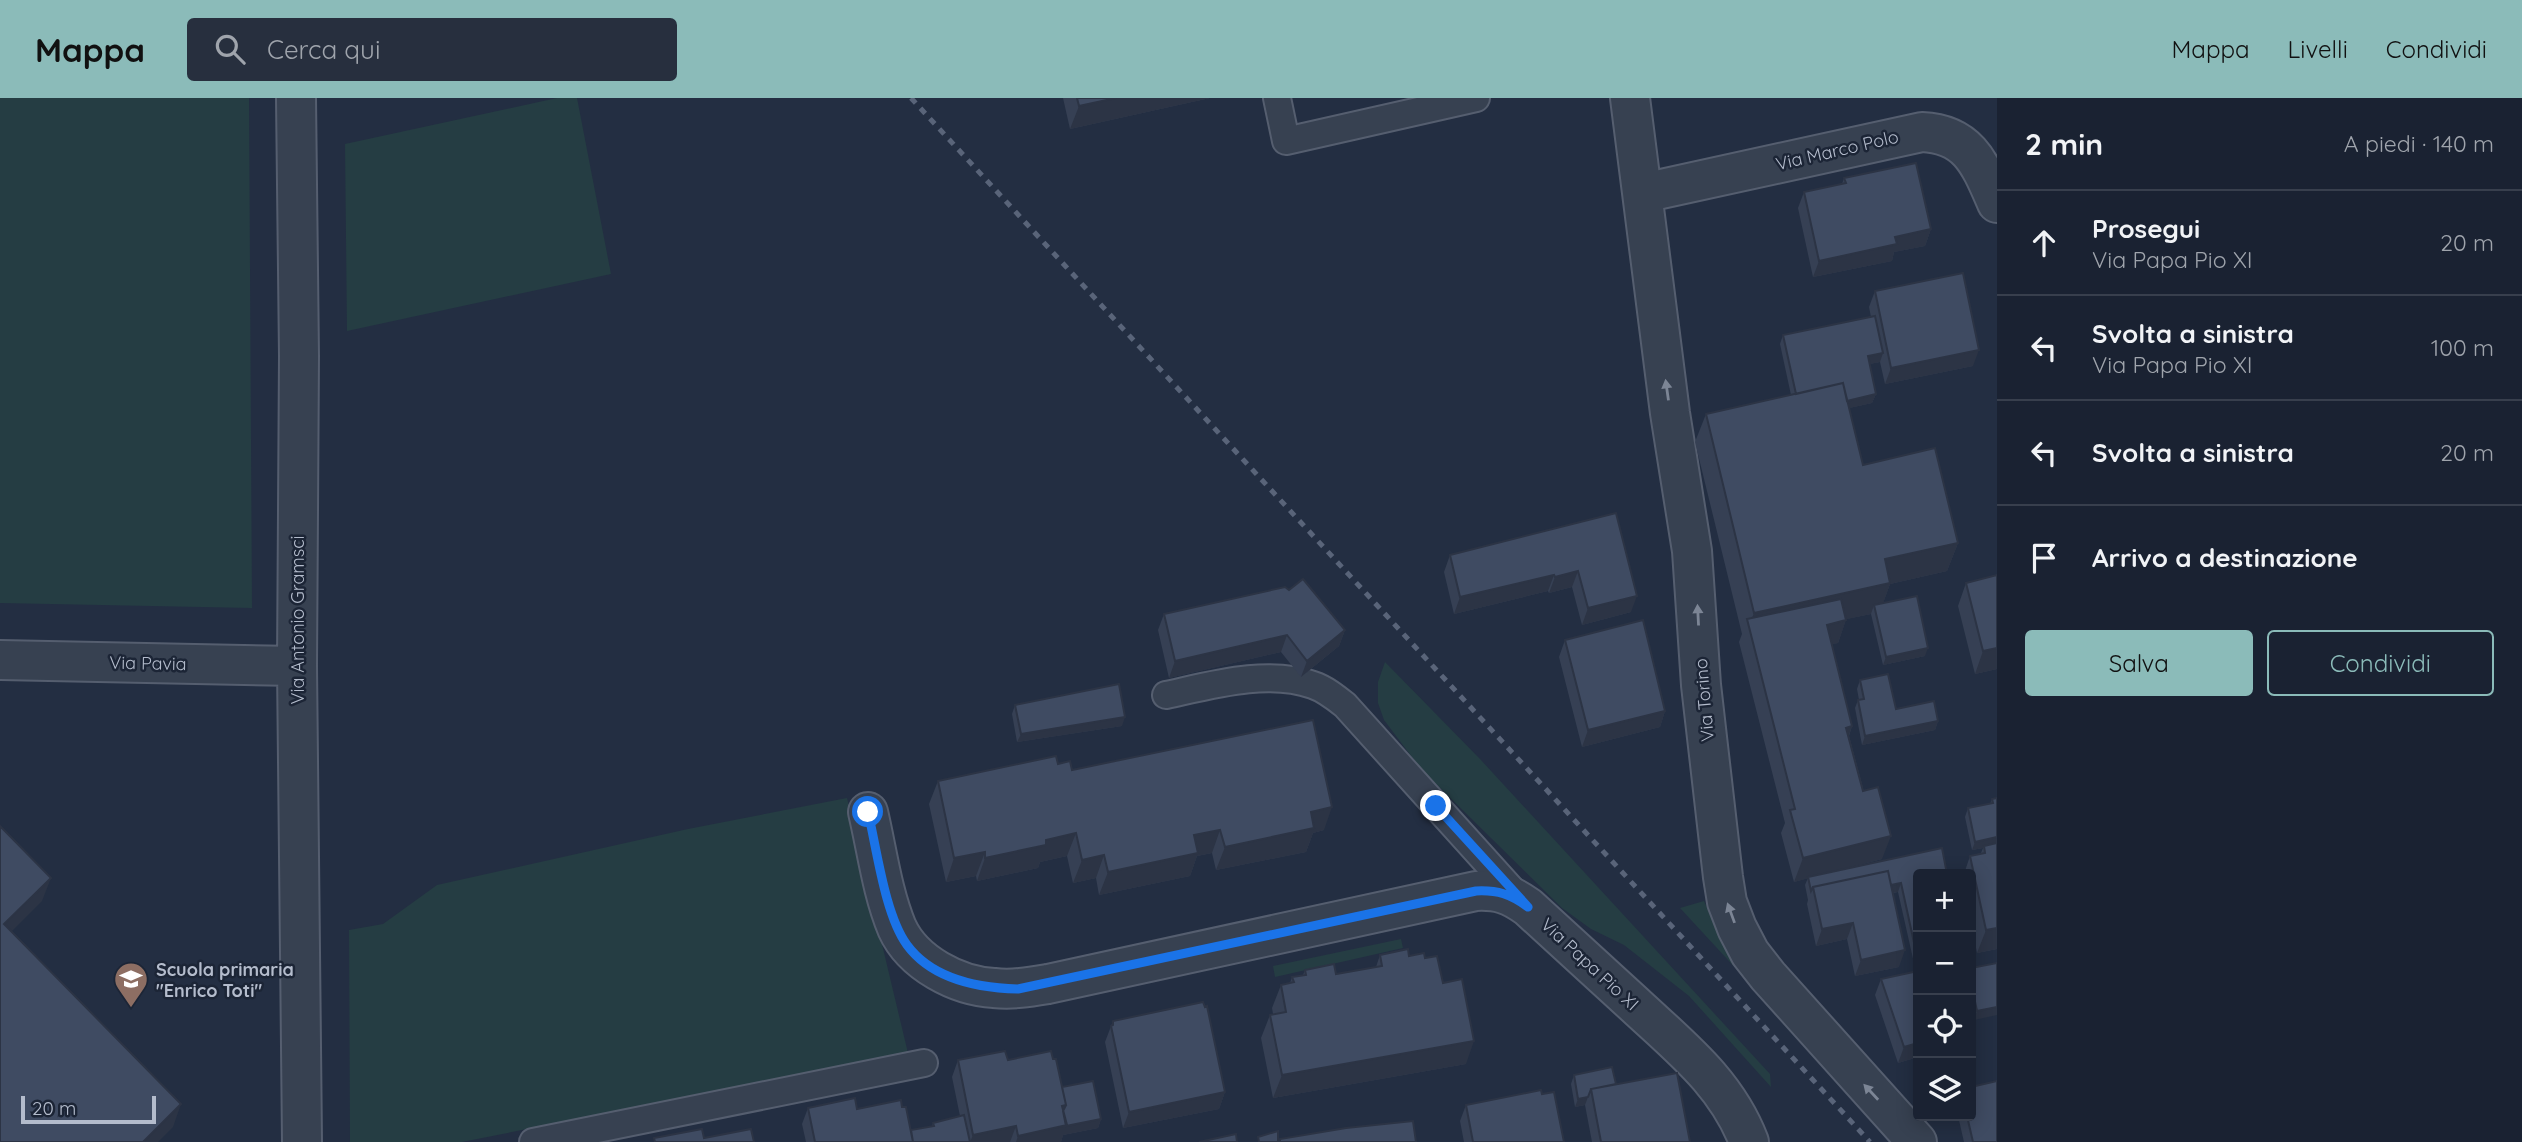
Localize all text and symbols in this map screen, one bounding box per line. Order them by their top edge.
search box [187,18,677,81]
text: Mappa [35,29,145,70]
icon: search [211,30,249,68]
text: Cerca qui [267,33,380,66]
text: Mappa [2172,34,2250,64]
text: Livelli [2288,34,2348,64]
text: Condividi [2386,34,2487,64]
street label: Via Marco Polo [1773,125,1901,175]
text: 2 min [2025,125,2103,163]
text: A piedi · 140 m [2344,129,2494,158]
text: Prosegui [2092,212,2200,245]
icon: ahead [2025,224,2063,262]
text: 20 m [2440,228,2494,257]
text: Via Papa Pio XI [2092,245,2253,274]
text: Svolta a sinistra [2092,317,2294,350]
icon: left [2025,329,2063,367]
text: 100 m [2431,333,2494,362]
text: Via Papa Pio XI [2092,350,2253,379]
one-way arrow [1661,379,1672,401]
icon: left [2025,434,2063,472]
text: Svolta a sinistra [2092,436,2294,469]
text: 20 m [2440,438,2494,467]
street label: Via Antonio Gramsci [286,536,309,704]
icon: arrive [2025,539,2063,577]
text: Arrivo a destinazione [2092,541,2358,574]
one-way arrow [1692,604,1703,626]
button: Salva [2025,630,2253,696]
button: Condividi [2267,630,2494,696]
street label: Via Pavia [109,651,187,675]
street label: Via Torino [1689,658,1719,742]
route end [1420,790,1451,821]
route start [852,796,883,827]
map controls [1913,869,1976,1121]
button: + [1913,869,1976,932]
one-way arrow [1726,903,1737,924]
street label: Via Papa Pio XI [1536,913,1644,1015]
button: − [1913,932,1976,995]
place label: Scuola primaria "Enrico Toti" [156,958,294,1002]
school or university icon: Scuola primaria "Enrico Toti" [112,960,150,1009]
button: locate [1913,995,1976,1058]
button: layers [1913,1058,1976,1121]
one-way arrow [1863,1084,1879,1101]
scale bar [21,1093,156,1125]
text: 20 m [32,1096,76,1120]

